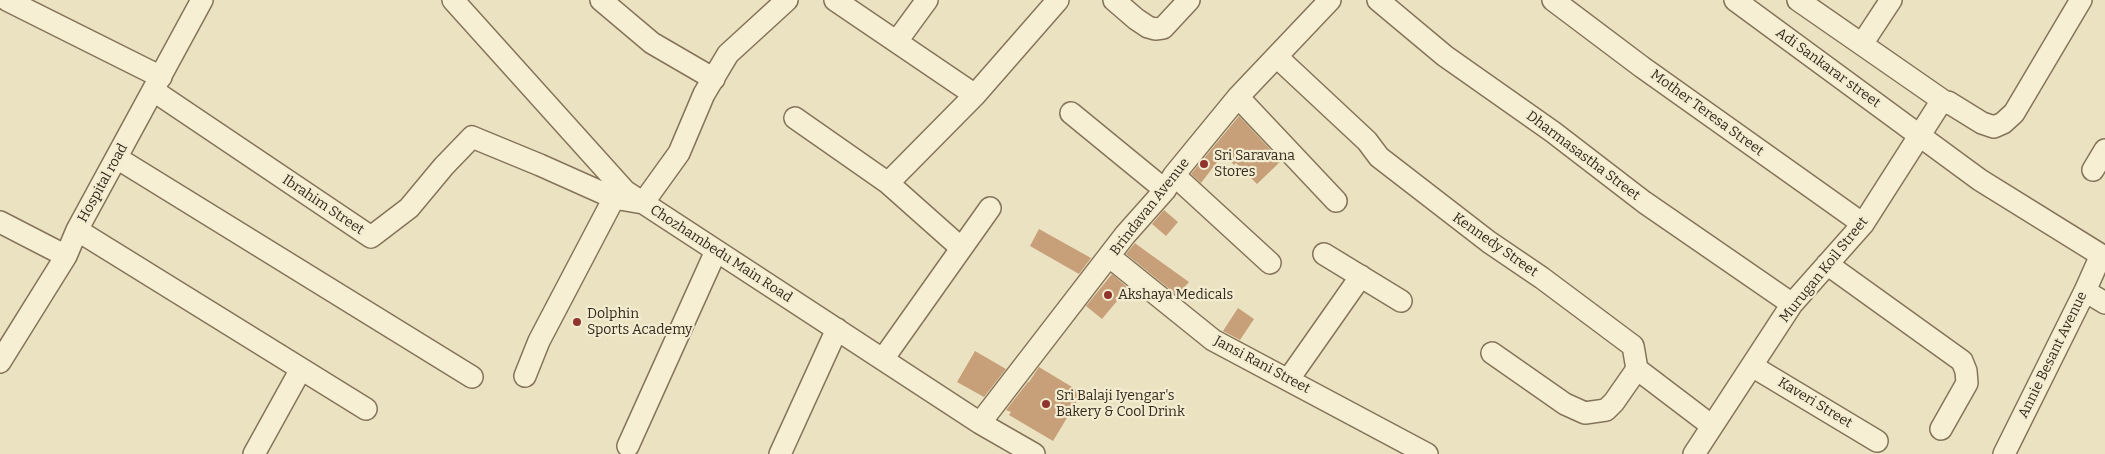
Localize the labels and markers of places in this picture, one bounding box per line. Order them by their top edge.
place label: Sri Saravana Stores [1214,148,1295,180]
marker: Sri Saravana Stores [1198,158,1210,170]
place label: Akshaya Medicals [1118,287,1233,303]
marker: Akshaya Medicals [1102,289,1114,301]
place label: Dolphin Sports Academy [587,306,692,338]
marker: Dolphin Sports Academy [571,316,583,328]
place label: Sri Balaji Iyengar's Bakery & Cool Drink [1056,388,1185,421]
marker: Sri Balaji Iyengar's Bakery & Cool Drink [1040,398,1052,410]

